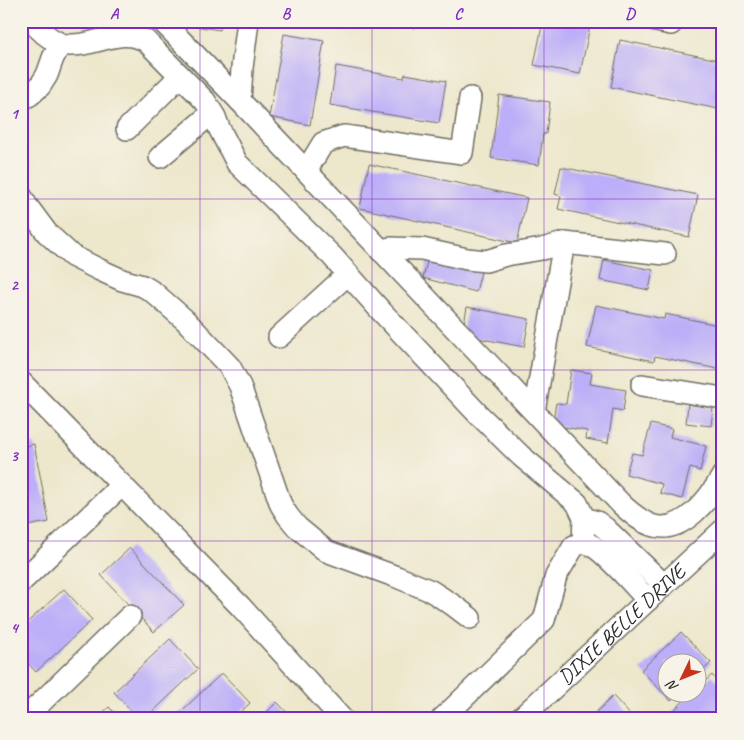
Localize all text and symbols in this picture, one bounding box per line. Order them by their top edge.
text: A [110,4,120,24]
text: B [282,4,292,24]
text: C [454,4,464,24]
text: D [625,4,636,24]
text: 1 [10,104,19,124]
text: 2 [10,275,19,295]
text: 3 [10,446,19,466]
street label: DIXIE BELLE DRIVE [553,557,693,690]
text: 4 [10,618,19,638]
north arrow [656,652,706,702]
text: N [662,676,682,695]

